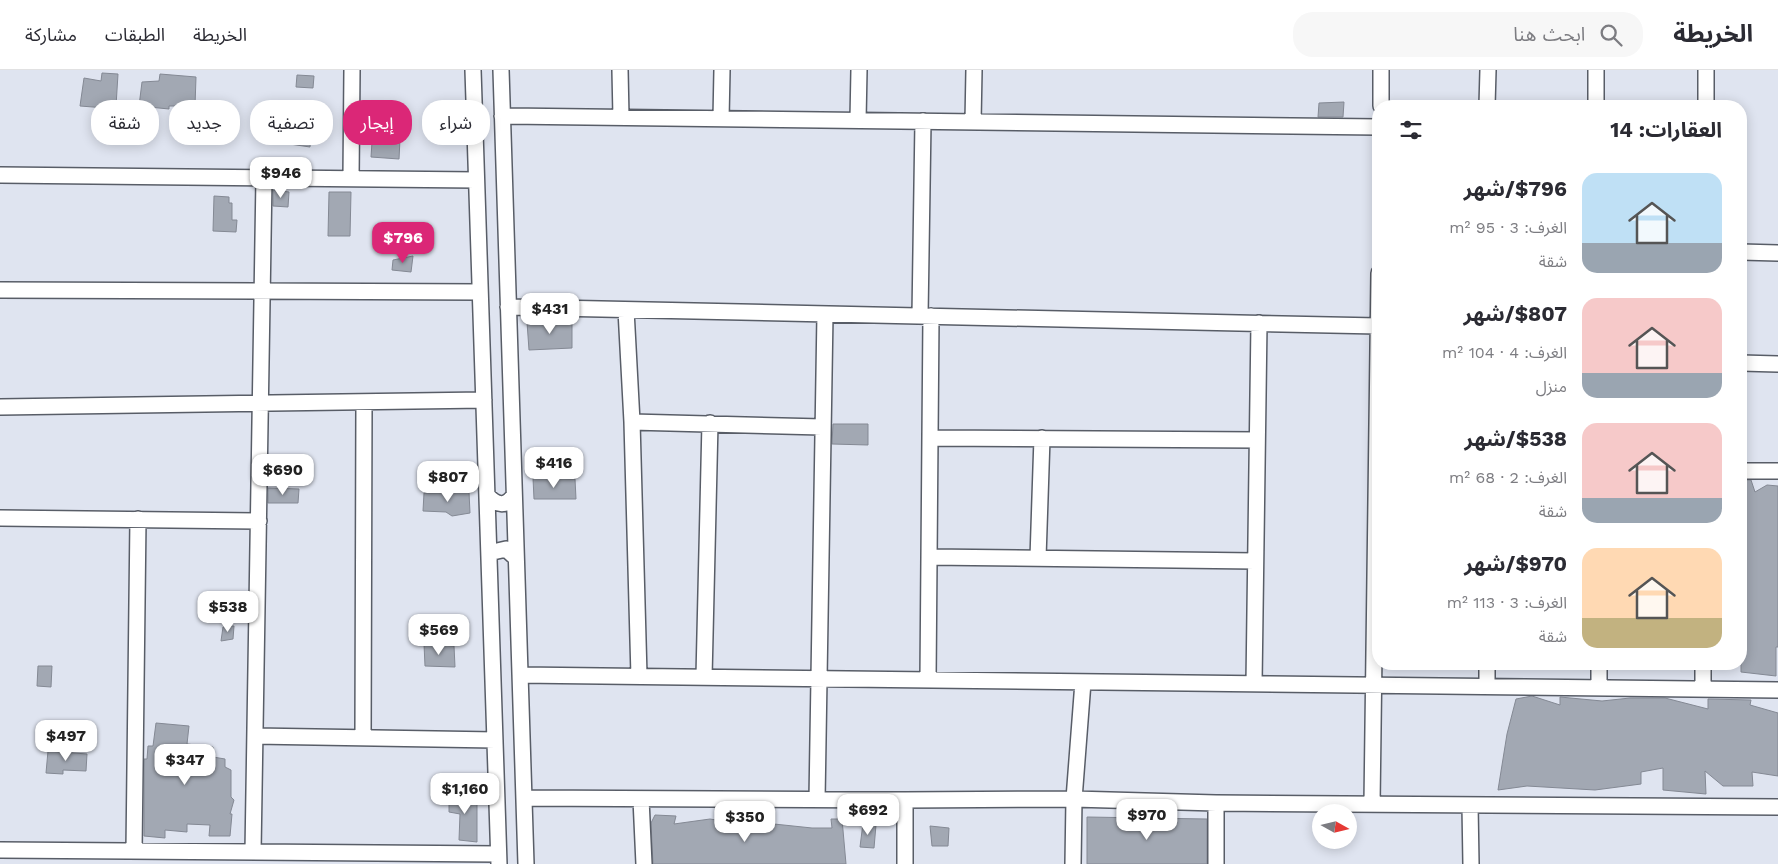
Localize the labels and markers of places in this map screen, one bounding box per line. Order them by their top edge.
pin: $946 [251,156,311,199]
pin: $796 [373,222,433,264]
pin: $431 [520,292,580,335]
pin: $416 [524,446,584,489]
pin: $690 [253,454,313,496]
pin: $807 [418,460,478,503]
pin: $538 [198,590,258,633]
pin: $569 [409,614,469,656]
pin: $497 [36,720,96,762]
pin: $347 [155,744,215,786]
pin: $1,160 [424,772,506,815]
pin: $692 [838,794,898,836]
pin: $970 [1117,798,1177,841]
pin: $350 [715,800,775,843]

